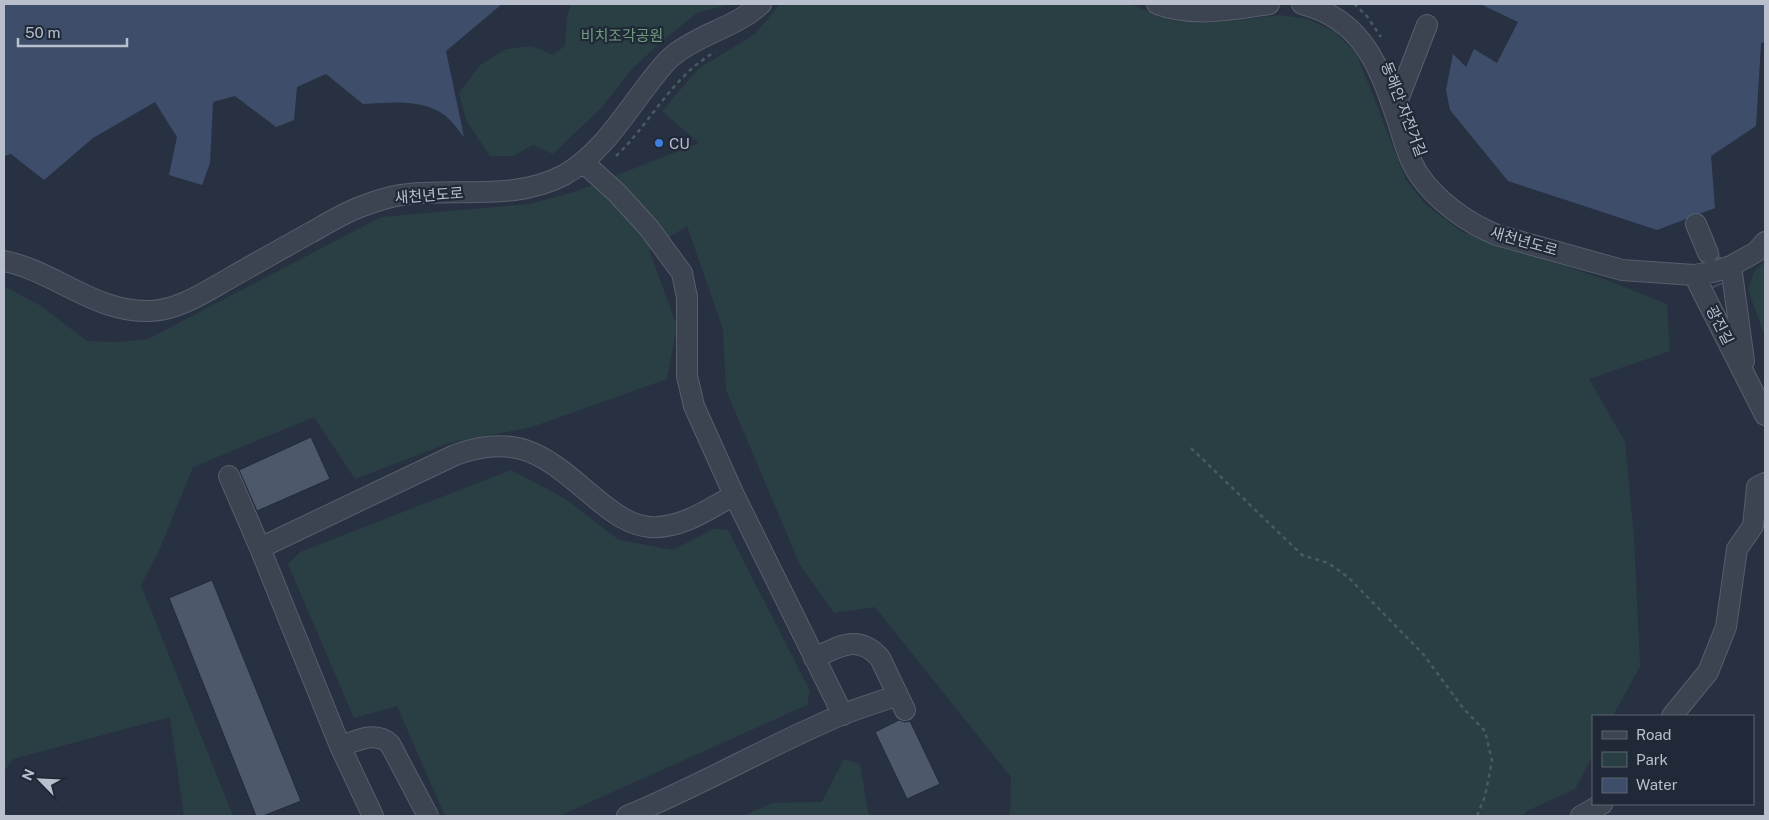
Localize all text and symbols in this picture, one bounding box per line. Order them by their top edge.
scale bar [18,15,126,47]
text: 50 m [25,24,60,41]
park label: 비치조각공원 [581,27,663,44]
street label: 동해안 자전거길 [1378,59,1430,159]
place label: CU [669,135,690,152]
marker: CU [653,137,665,149]
street label: 새천년도로 [394,184,464,206]
street label: 새천년도로 [1488,223,1560,259]
street label: 광진길 [1703,303,1737,347]
legend [1592,715,1754,805]
text: Road [1636,726,1672,743]
text: Park [1636,751,1668,768]
north arrow [15,755,65,805]
text: N [19,766,38,783]
text: Water [1636,776,1678,793]

